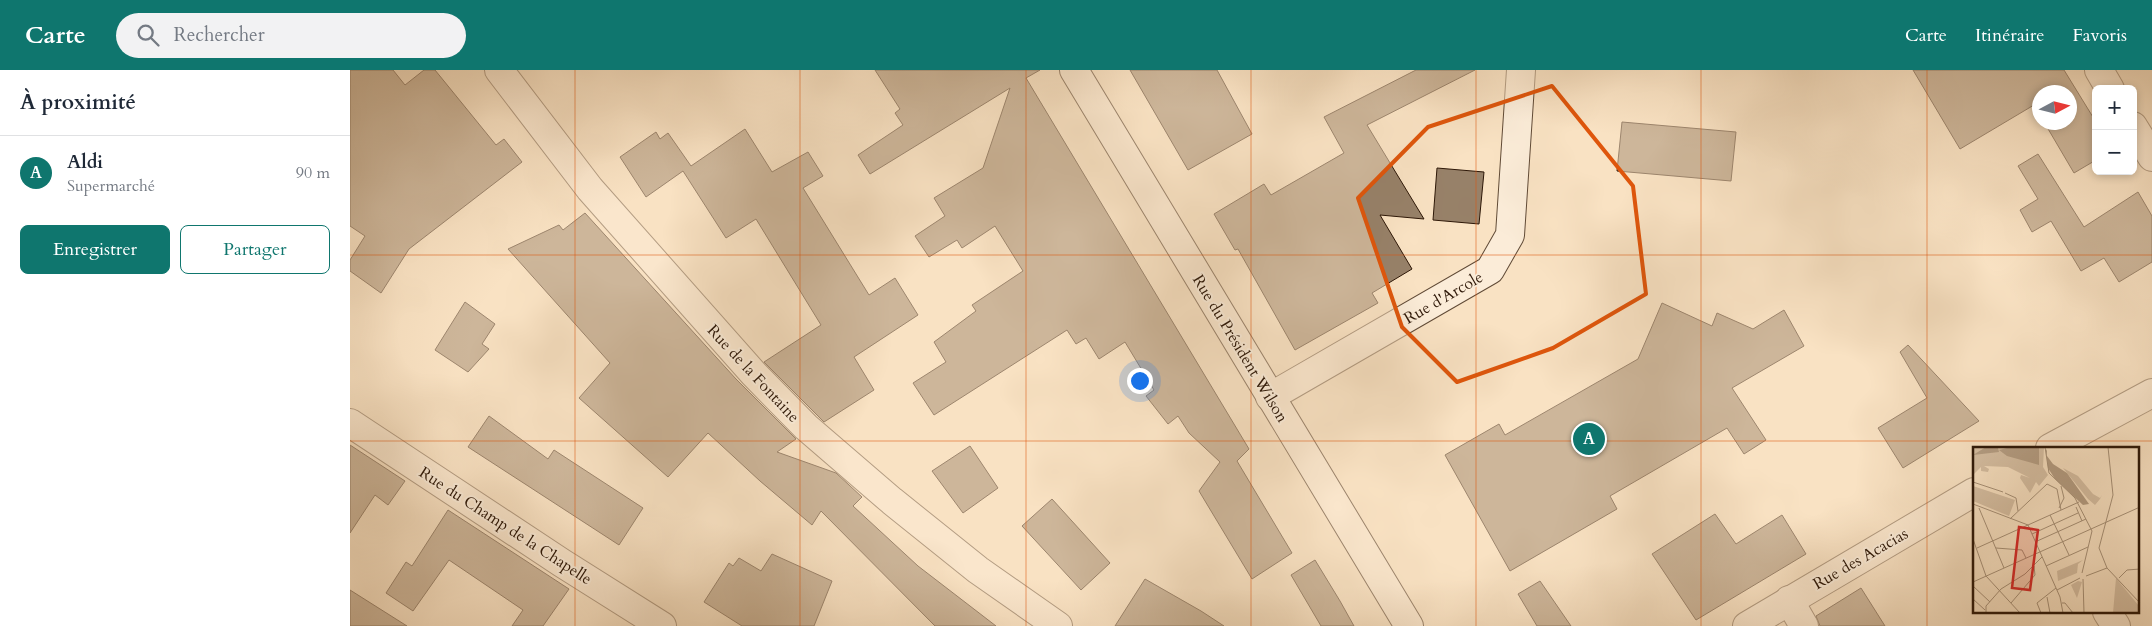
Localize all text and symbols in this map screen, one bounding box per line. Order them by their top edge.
search box [116,13,466,58]
text: Carte [25,19,86,52]
icon: search [134,21,162,49]
text: Rechercher [174,22,265,48]
text: Carte [1905,23,1947,48]
text: Itinéraire [1975,23,2044,48]
text: Favoris [2072,23,2127,48]
north arrow [2032,85,2077,130]
map controls [2092,85,2137,175]
button: + [2092,85,2137,130]
text: À proximité [20,88,136,117]
button: − [2092,130,2137,175]
text: Aldi [67,149,103,175]
text: A [30,162,42,184]
text: 90 m [296,162,330,184]
text: Supermarché [67,175,155,197]
button: Enregistrer [20,225,170,274]
button: Partager [180,225,330,274]
street label: Rue d'Arcole [1400,266,1487,329]
street label: Rue du Président Wilson [1187,270,1293,427]
street label: Rue de la Fontaine [702,320,804,427]
your location [1127,368,1153,394]
pin: A [1573,420,1605,458]
inset map [1973,447,2140,614]
street label: Rue du Champ de la Chapelle [415,462,596,590]
street label: Rue des Acacias [1809,523,1912,595]

